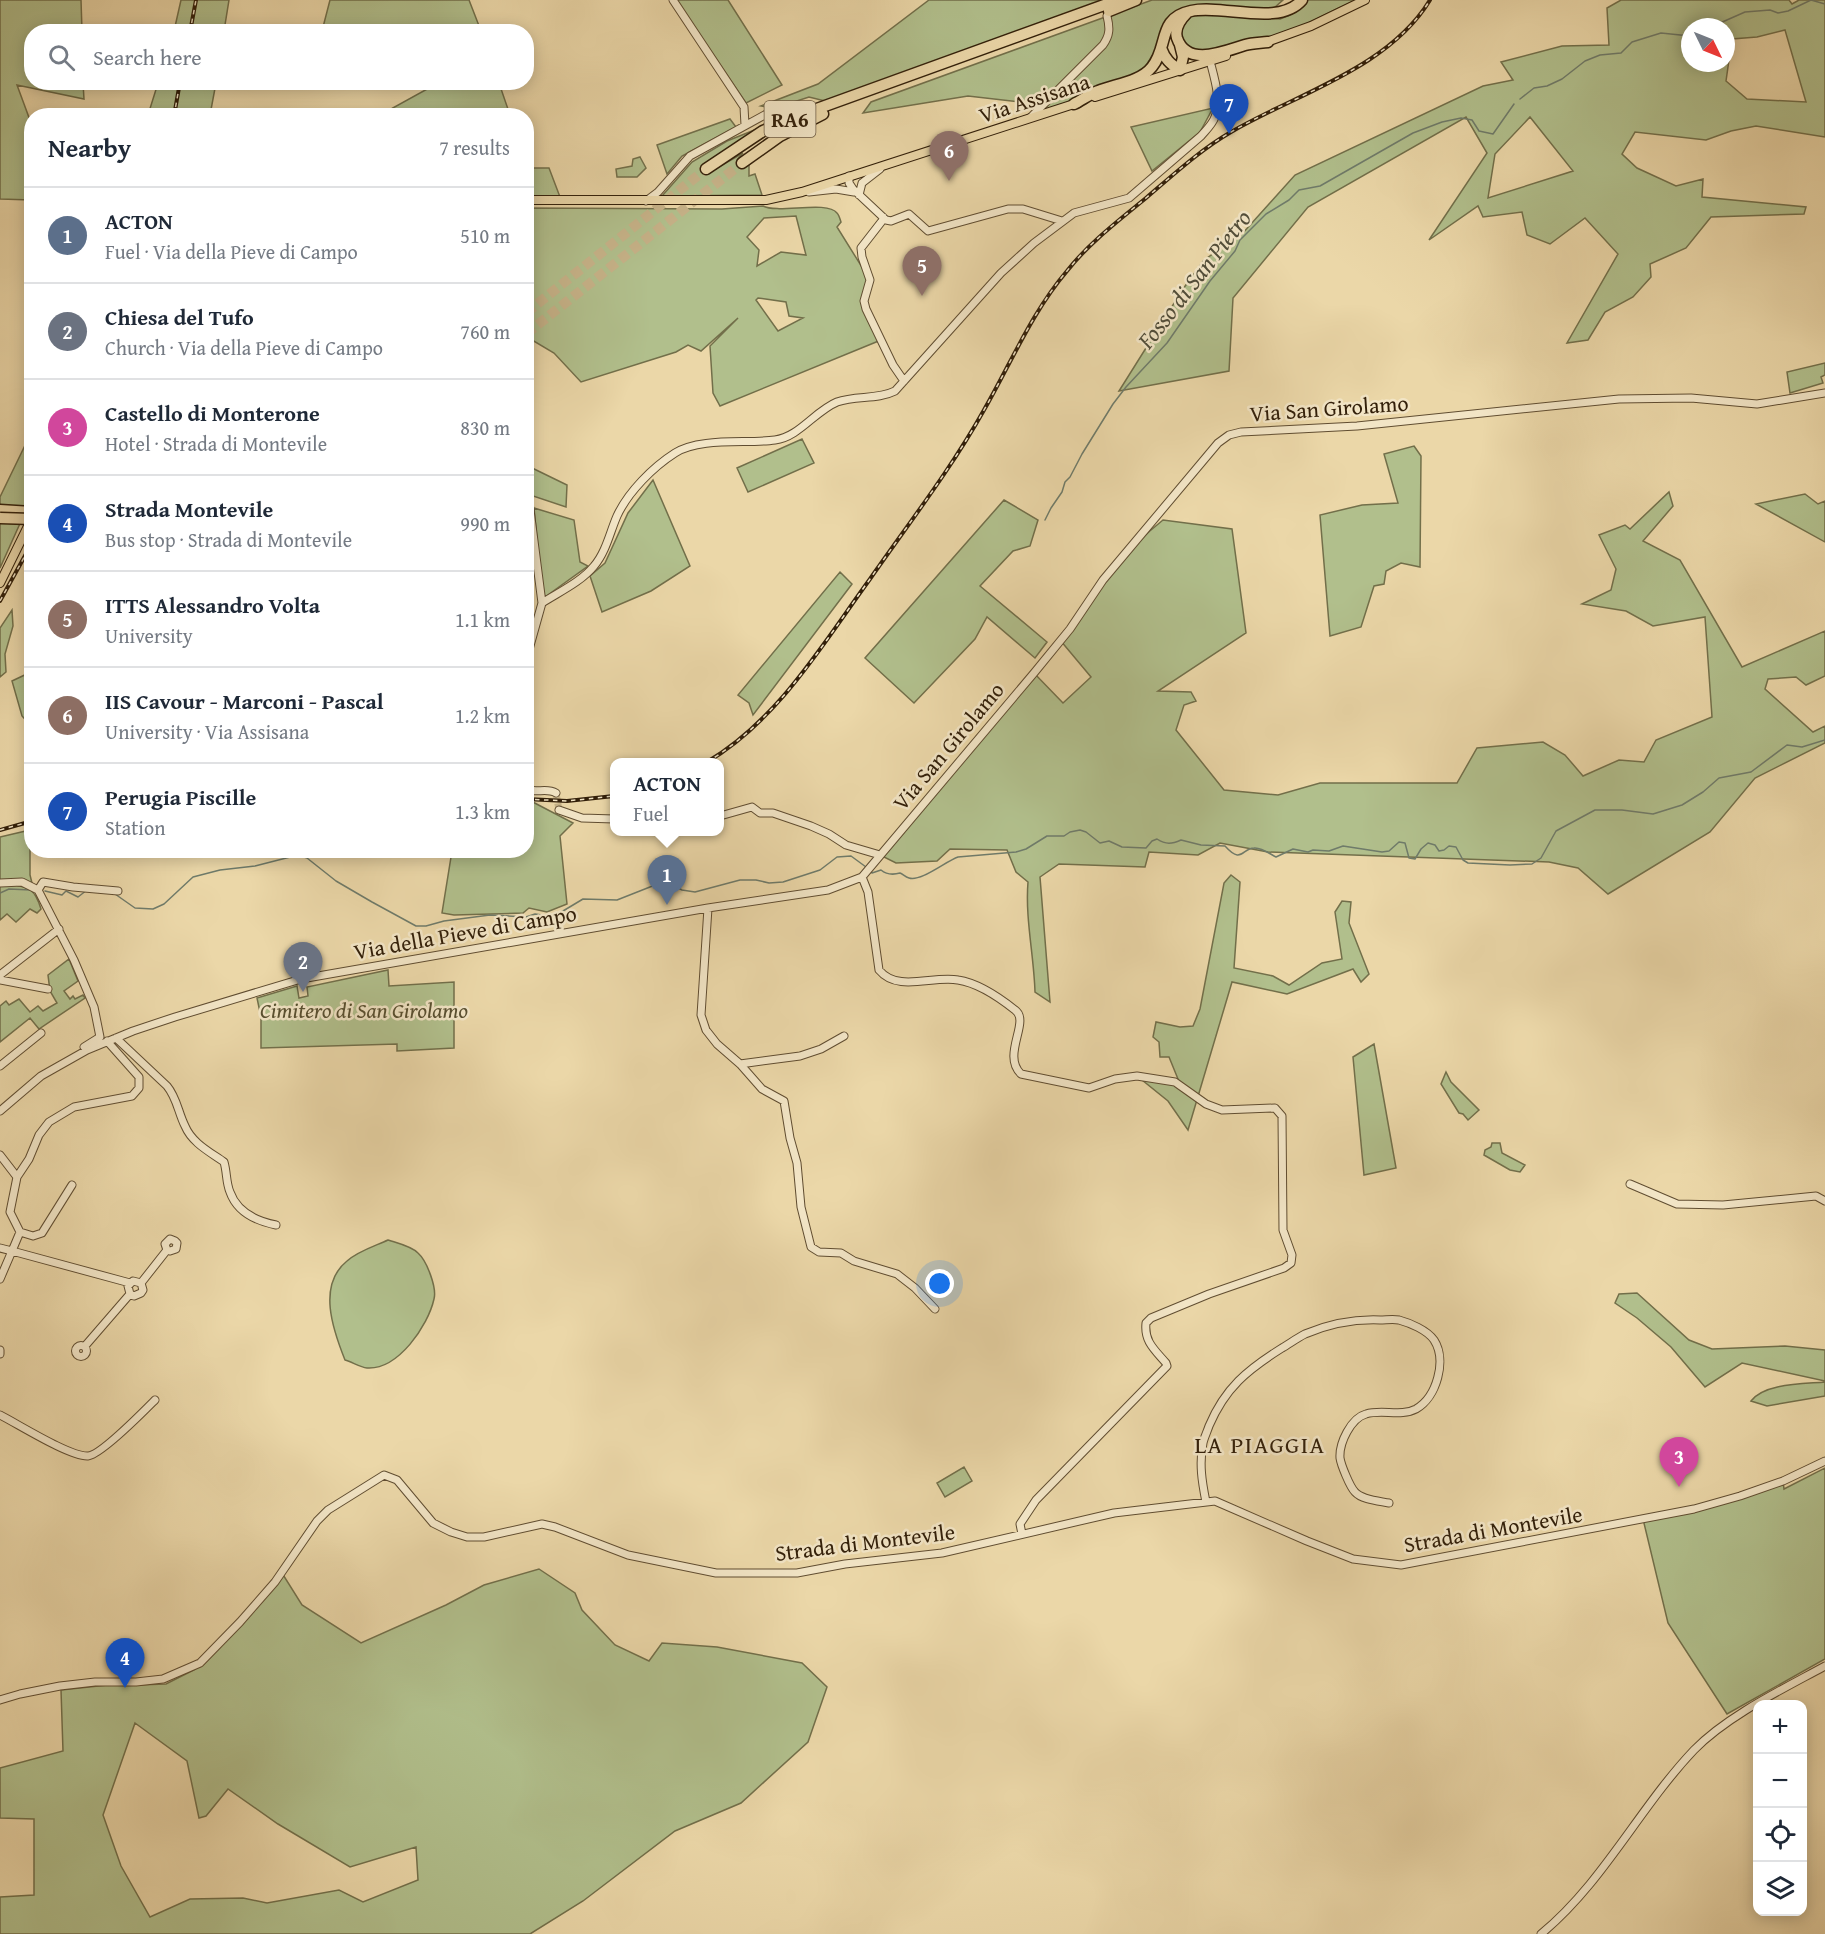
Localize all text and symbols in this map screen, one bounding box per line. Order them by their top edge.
north arrow [1681,18,1735,72]
search box [24,24,534,90]
icon: search [45,41,78,74]
text: Search here [93,41,202,73]
street label: Via Assisana [975,65,1094,131]
pin: 7 [1210,84,1248,134]
road number: RA6 [764,101,816,137]
text: Nearby [48,128,131,167]
pin: 6 [930,132,968,181]
text: 7 results [439,133,510,162]
water label: Fosso di San Pietro [1128,202,1259,357]
text: ACTON [105,205,173,237]
text: 1 [62,221,73,250]
text: 510 m [460,221,510,250]
text: Fuel · Via della Pieve di Campo [105,237,358,266]
pin: 5 [902,246,942,296]
text: Chiesa del Tufo [105,301,254,333]
text: 2 [62,317,73,346]
text: 760 m [460,317,510,346]
text: Church · Via della Pieve di Campo [105,333,383,362]
street label: Via San Girolamo [1249,386,1409,430]
text: Castello di Monterone [105,397,320,429]
text: 3 [62,413,73,442]
text: 830 m [460,413,510,442]
text: Hotel · Strada di Montevile [105,429,327,458]
text: Strada Montevile [105,493,273,525]
text: 4 [62,509,73,538]
text: 990 m [460,509,510,538]
text: Bus stop · Strada di Montevile [105,525,352,554]
text: ITTS Alessandro Volta [105,589,320,621]
text: 5 [62,605,73,634]
text: 1.1 km [455,605,510,634]
text: University [105,621,193,650]
street label: Via San Girolamo [885,675,1011,817]
text: IIS Cavour - Marconi - Pascal [105,685,384,717]
text: 6 [62,701,73,730]
text: 1.2 km [455,701,510,730]
text: University · Via Assisana [105,717,309,746]
popup [610,758,724,836]
text: ACTON [633,767,701,799]
text: Perugia Piscille [105,781,256,813]
text: 7 [62,797,73,826]
text: 1.3 km [455,797,510,826]
text: Fuel [633,799,669,828]
text: Station [105,813,165,842]
pin: 1 [648,856,686,905]
street label: Via della Pieve di Campo [351,897,579,967]
pin: 2 [284,942,322,992]
park label: Cimitero di San Girolamo [260,994,468,1026]
your location [925,1269,954,1298]
district label: LA PIAGGIA [1194,1427,1326,1462]
pin: 3 [1660,1438,1698,1487]
street label: Strada di Montevile [1401,1498,1585,1560]
street label: Strada di Montevile [773,1515,957,1569]
pin: 4 [106,1638,144,1688]
map controls [1753,1700,1807,1916]
button: + [1753,1700,1807,1754]
button: − [1753,1754,1807,1808]
button: locate [1753,1808,1807,1862]
button: layers [1753,1862,1807,1916]

